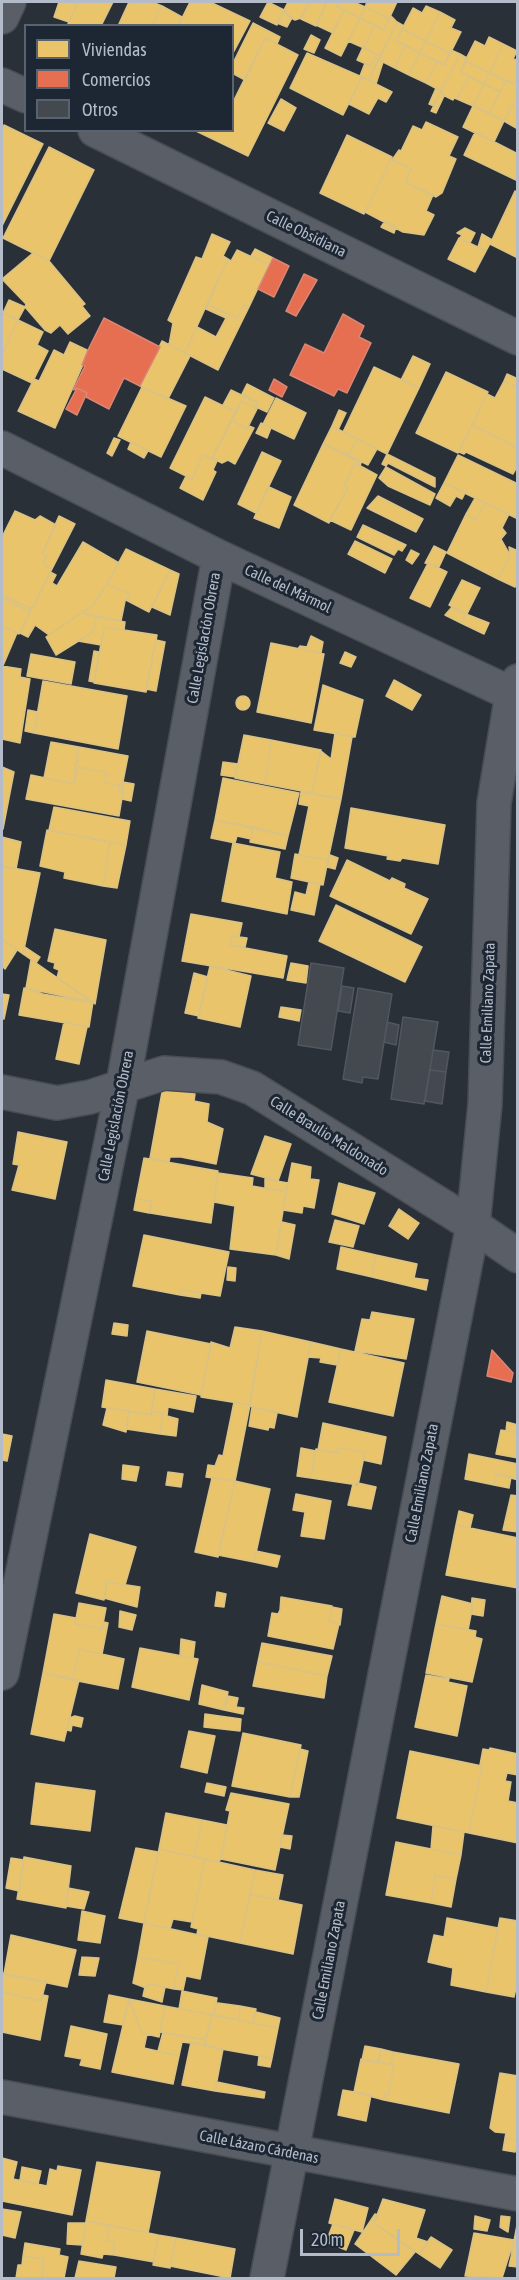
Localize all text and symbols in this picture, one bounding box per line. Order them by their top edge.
legend [24,24,234,132]
text: Viviendas [82,39,147,60]
text: Comercios [82,69,151,90]
text: Otros [82,99,118,120]
street label: Calle Obsidiana [263,207,349,261]
street label: Calle del Mármol [242,561,334,617]
street label: Calle Legislación Obrera [184,571,224,705]
street label: Calle Emiliano Zapata [477,942,499,1064]
street label: Calle Legislación Obrera [95,1049,137,1183]
street label: Calle Braulio Maldonado [267,1092,391,1180]
street label: Calle Emiliano Zapata [402,1422,442,1544]
street label: Calle Emiliano Zapata [309,1899,349,2021]
street label: Calle Lázaro Cárdenas [198,2127,320,2167]
scale bar [303,2217,404,2255]
text: 20 m [311,2229,343,2250]

